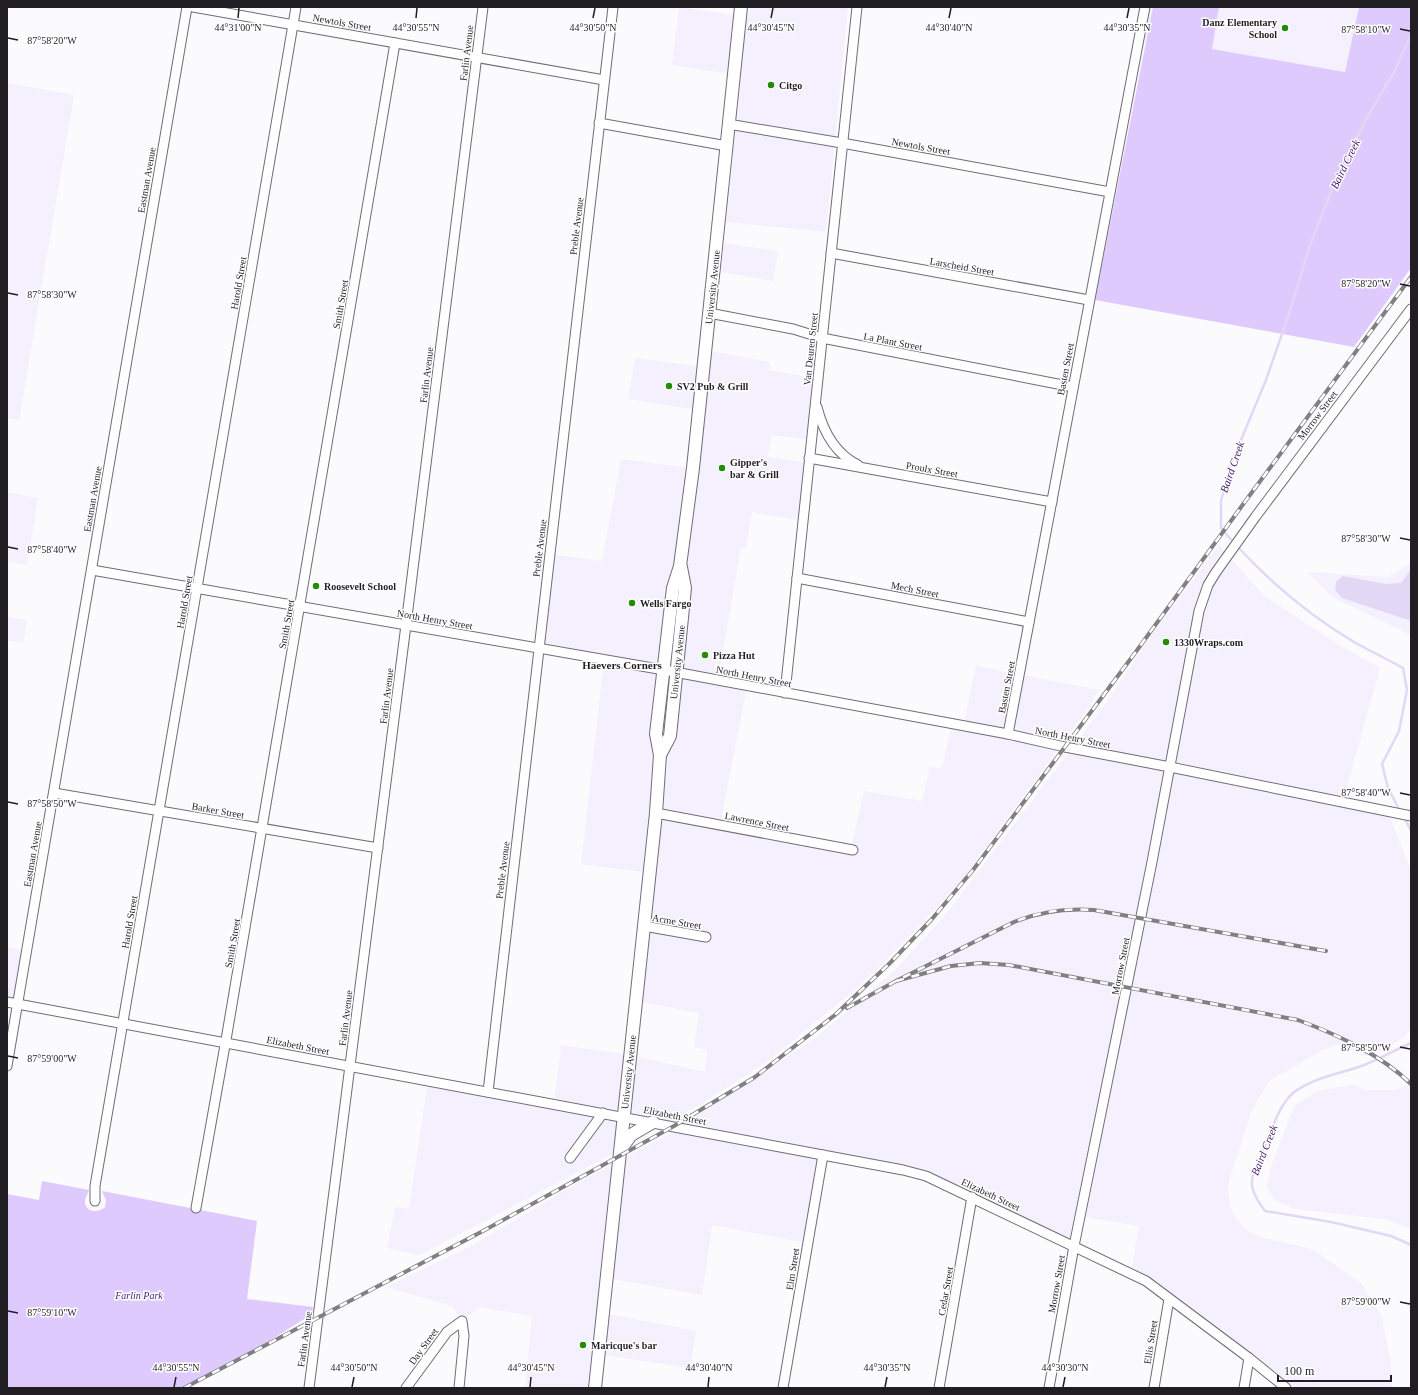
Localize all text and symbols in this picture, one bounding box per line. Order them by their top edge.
street label: Newtols Street [312,12,372,33]
place label: Danz Elementary School [1202,17,1277,40]
text: 44°31'00"N [214,22,262,33]
text: 44°30'55"N [392,22,440,33]
text: 44°30'50"N [569,22,617,33]
text: 44°30'45"N [747,22,795,33]
text: 44°30'40"N [925,22,973,33]
text: 44°30'35"N [1103,22,1151,33]
marker: Danz Elementary School [1280,23,1290,33]
street label: Farlin Avenue [458,24,475,82]
text: 87°58'10"W [1341,24,1391,35]
text: 87°58'20"W [27,35,77,46]
marker: Citgo [766,80,776,90]
place label: Citgo [779,80,802,91]
street label: Newtols Street [891,136,951,157]
water label: Baird Creek [1328,136,1363,191]
street label: Eastman Avenue [135,146,158,214]
street label: Preble Avenue [568,196,586,255]
street label: University Avenue [703,249,722,325]
street label: Larscheid Street [929,255,995,278]
street label: Harold Street [228,256,249,310]
street label: Smith Street [331,278,350,330]
text: 87°58'20"W [1341,278,1391,289]
text: 87°58'30"W [27,289,77,300]
street label: Van Deuren Street [801,312,820,386]
street label: La Plant Street [863,330,923,353]
street label: Basten Street [1055,342,1076,396]
street label: Farlin Avenue [418,346,435,404]
marker: SV2 Pub & Grill [664,381,674,391]
place label: SV2 Pub & Grill [677,381,749,392]
street label: Morrow Street [1295,388,1340,442]
water label: Baird Creek [1218,439,1247,494]
place label: Gipper's bar & Grill [730,457,779,480]
street label: Proulx Street [905,460,959,480]
marker: Gipper's bar & Grill [717,463,727,473]
street label: Eastman Avenue [81,465,104,533]
street label: Preble Avenue [531,518,549,577]
text: 87°58'30"W [1341,533,1391,544]
text: 87°58'40"W [27,544,77,555]
street label: Harold Street [174,575,195,629]
street label: Mech Street [890,579,940,600]
marker: Roosevelt School [311,581,321,591]
place label: Roosevelt School [324,581,396,592]
street label: Smith Street [277,598,296,650]
marker: Wells Fargo [627,598,637,608]
place label: Wells Fargo [640,598,691,609]
street label: North Henry Street [396,607,474,632]
street label: University Avenue [668,624,687,700]
marker: 1330Wraps.com [1161,637,1171,647]
place label: 1330Wraps.com [1174,637,1244,648]
marker: Pizza Hut [700,650,710,660]
place label: Pizza Hut [713,650,756,661]
district label: Haevers Corners [582,659,663,671]
street label: Basten Street [996,660,1017,714]
street label: North Henry Street [715,664,793,689]
street label: Farlin Avenue [378,667,395,725]
street label: North Henry Street [1034,725,1112,750]
text: 87°58'40"W [1341,787,1391,798]
text: 87°58'50"W [27,798,77,809]
street label: Barker Street [191,800,245,821]
street label: Lawrence Street [724,810,790,833]
street label: Eastman Avenue [21,820,44,888]
street label: Preble Avenue [494,840,512,899]
street label: Harold Street [119,895,140,949]
street label: Acme Street [651,912,703,931]
street label: Smith Street [223,917,242,969]
street label: Morrow Street [1110,936,1132,996]
street label: Farlin Avenue [337,989,354,1047]
street label: Elizabeth Street [266,1034,330,1057]
street label: University Avenue [619,1034,638,1110]
text: 87°58'50"W [1341,1042,1391,1053]
text: 87°59'00"W [27,1053,77,1064]
street label: Elizabeth Street [643,1104,707,1127]
water label: Baird Creek [1248,1122,1280,1177]
street label: Elizabeth Street [960,1176,1022,1213]
street label: Elm Street [784,1247,801,1291]
street label: Morrow Street [1046,1254,1067,1314]
street label: Cedar Street [936,1265,955,1317]
park label: Farlin Park [114,1290,163,1301]
text: 87°59'00"W [1341,1296,1391,1307]
text: 87°59'10"W [27,1307,77,1318]
street label: Farlin Avenue [295,1310,314,1368]
street label: Ellis Street [1142,1319,1159,1365]
street label: Day Street [406,1326,440,1367]
marker: Maricque's bar [578,1340,588,1350]
place label: Maricque's bar [591,1340,657,1351]
scale bar [1278,1357,1391,1383]
text: 44°30'55"N [152,1362,200,1373]
text: 44°30'50"N [330,1362,378,1373]
text: 44°30'45"N [507,1362,555,1373]
text: 44°30'40"N [685,1362,733,1373]
text: 44°30'35"N [863,1362,911,1373]
text: 44°30'30"N [1041,1362,1089,1373]
text: 100 m [1284,1364,1315,1378]

